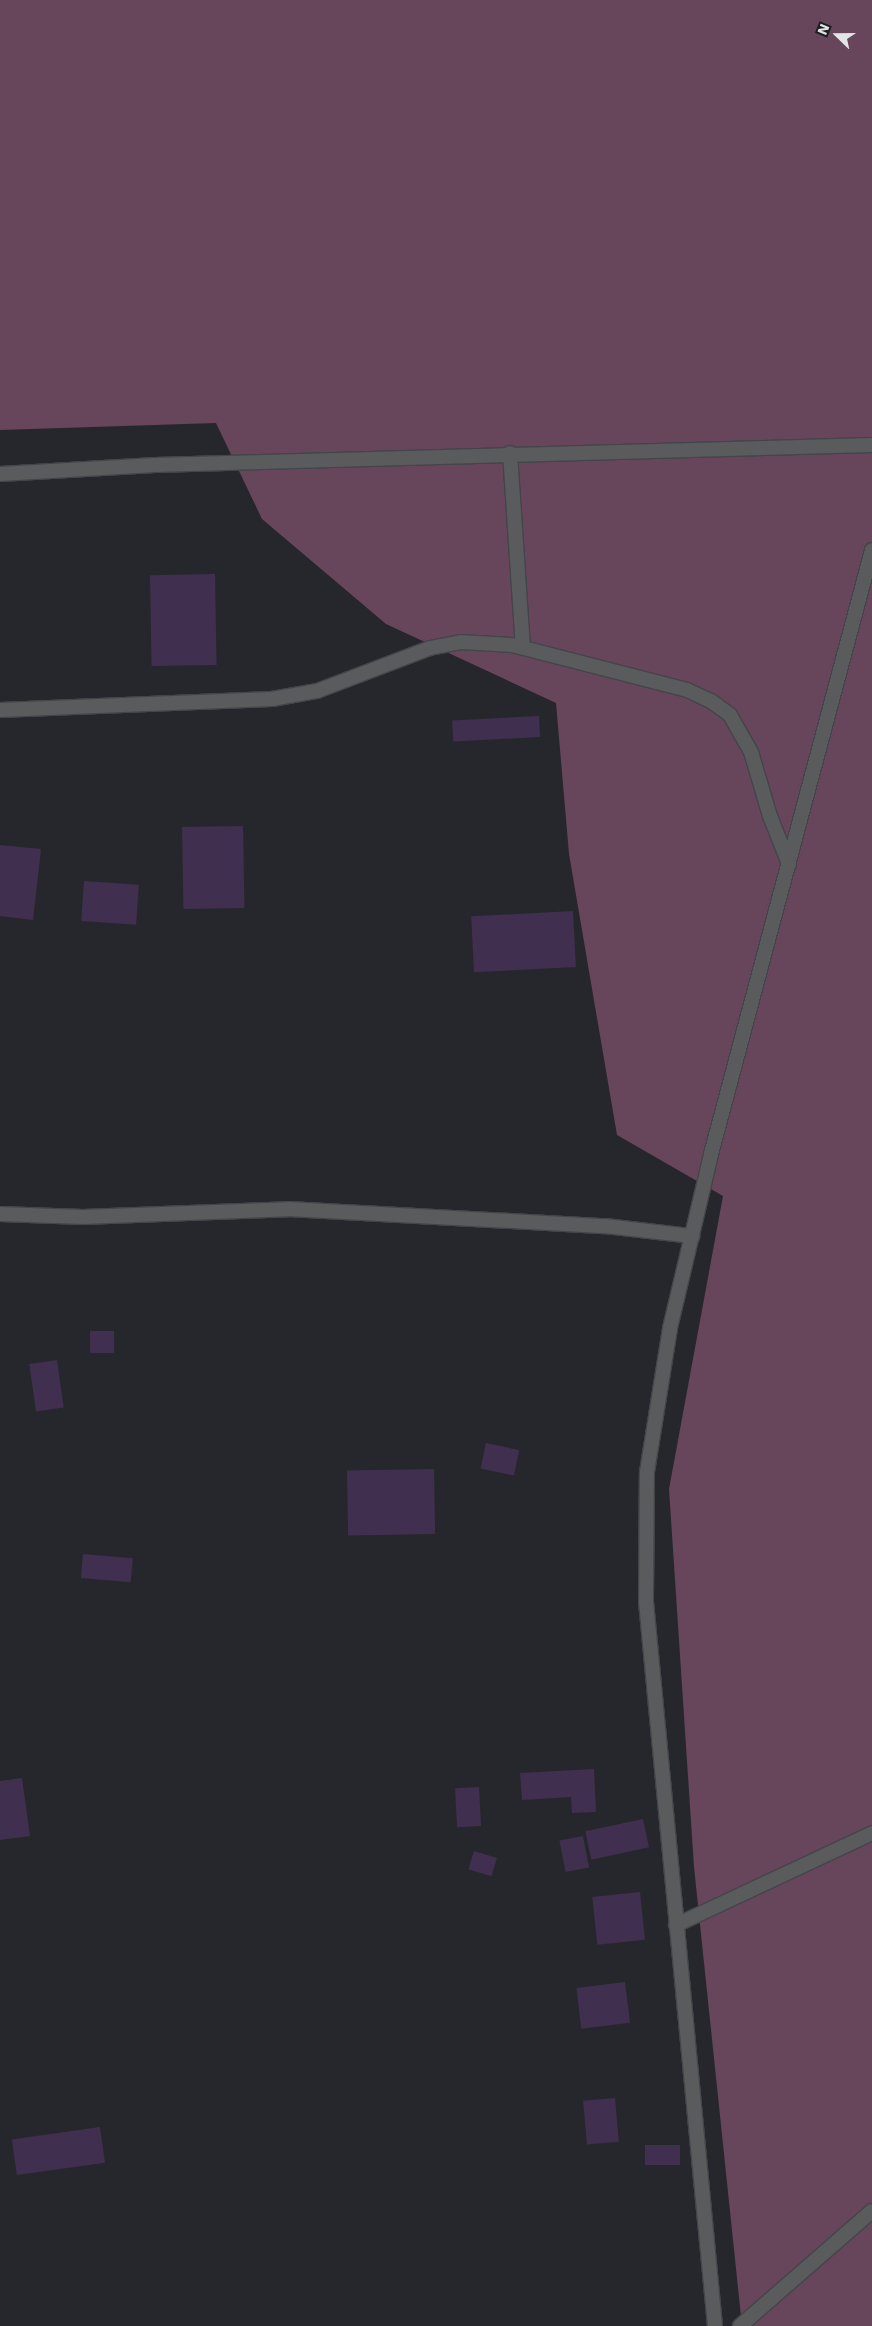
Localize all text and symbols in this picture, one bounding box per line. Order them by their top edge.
north arrow [812,10,862,60]
text: N [814,22,832,37]

